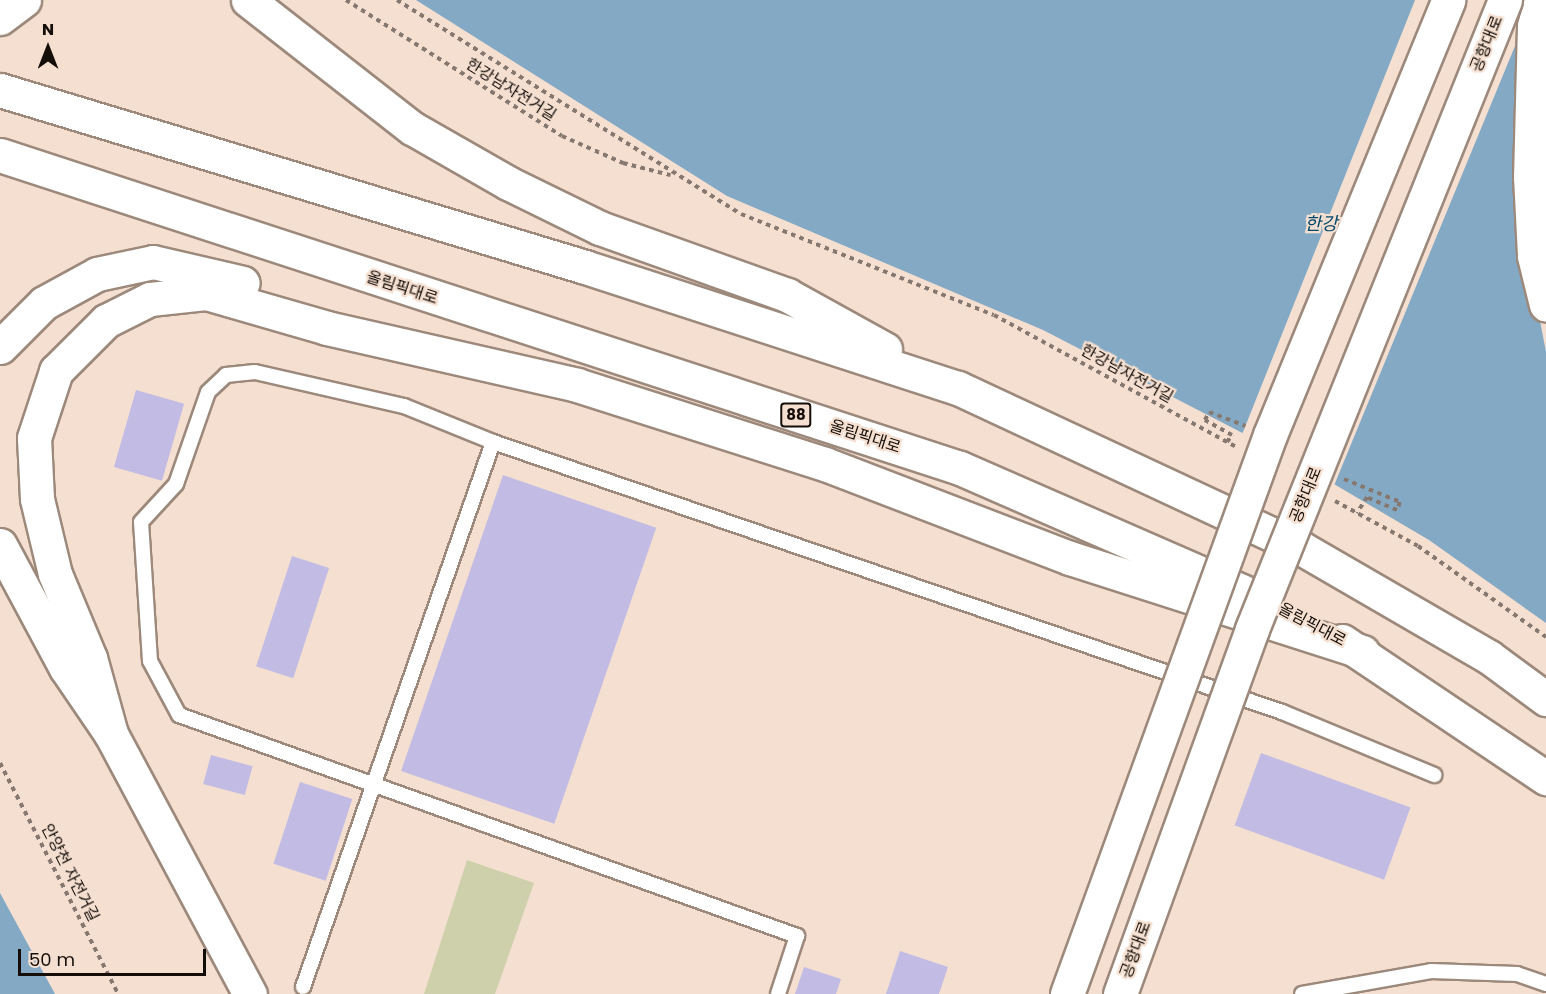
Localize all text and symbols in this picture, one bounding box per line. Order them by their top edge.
street label: 공항대로 [1467,13,1507,75]
north arrow [18,18,78,78]
text: N [42,18,54,41]
street label: 한강남자전거길 [462,55,560,125]
water label: 한강 [1304,213,1338,235]
street label: 올림픽대로 [364,267,440,309]
street label: 한강남자전거길 [1077,341,1177,407]
road number: 88 [780,403,812,427]
street label: 올림픽대로 [827,416,903,458]
street label: 공항대로 [1286,464,1326,526]
street label: 올림픽대로 [1275,599,1349,651]
street label: 안양천 자전거길 [37,821,103,925]
street label: 공항대로 [1117,919,1155,981]
scale bar [21,937,208,975]
text: 50 m [29,947,75,972]

